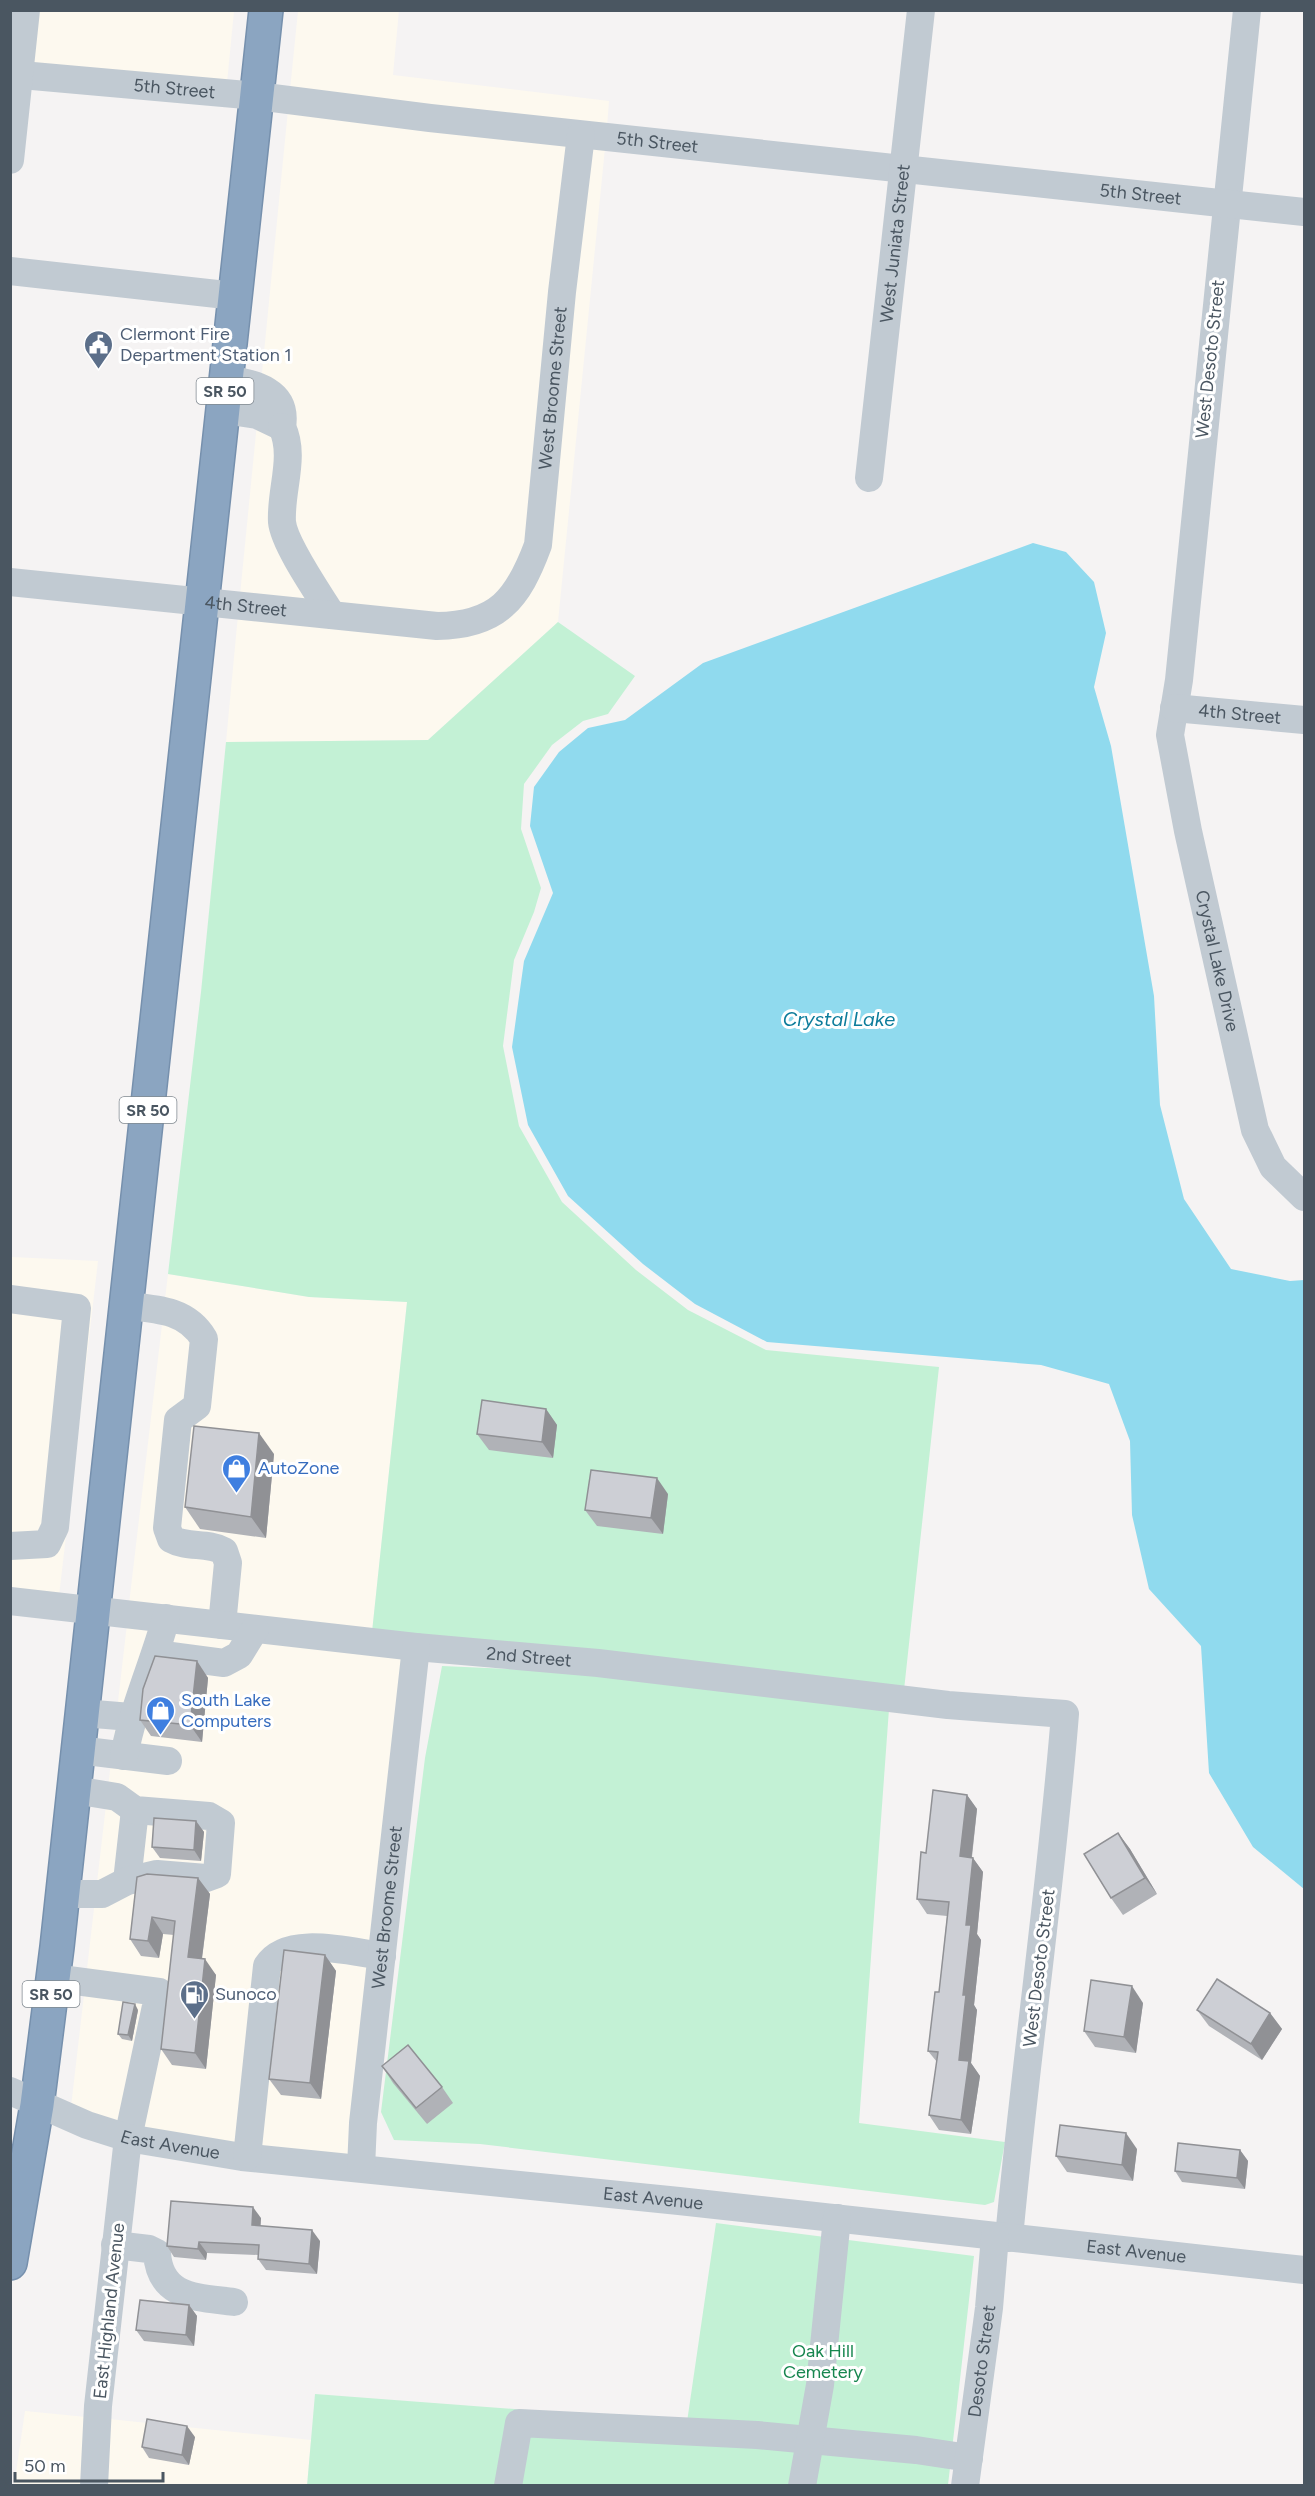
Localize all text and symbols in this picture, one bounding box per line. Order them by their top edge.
street label: 5th Street [132,74,216,103]
street label: 5th Street [615,127,700,158]
street label: West Juniata Street [875,163,915,324]
street label: 5th Street [1099,179,1183,210]
street label: West Desoto Street [1191,279,1229,439]
street label: West Broome Street [534,305,572,471]
place label: Clermont Fire Department Station 1 [120,323,292,366]
public building icon: Clermont Fire Department Station 1 [83,328,115,370]
road number: SR 50 [196,378,254,404]
street label: 4th Street [203,591,288,622]
street label: 4th Street [1197,699,1282,729]
street label: Crystal Lake Drive [1191,888,1244,1034]
water label: Crystal Lake [783,1007,895,1031]
road number: SR 50 [120,1097,176,1123]
shop icon: AutoZone [221,1452,253,1494]
place label: AutoZone [258,1457,339,1479]
street label: 2nd Street [485,1642,573,1672]
place label: South Lake Computers [181,1689,271,1732]
shop icon: South Lake Computers [144,1694,176,1736]
street label: West Broome Street [367,1824,407,1990]
street label: West Desoto Street [1018,1888,1060,2048]
fuel station icon: Sunoco [178,1978,210,2020]
road number: SR 50 [22,1981,80,2007]
place label: Sunoco [215,1983,277,2005]
street label: East Avenue [118,2125,222,2164]
street label: East Avenue [602,2182,704,2215]
street label: East Highland Avenue [89,2222,129,2400]
street label: East Avenue [1085,2235,1188,2268]
street label: Desoto Street [963,2303,1000,2419]
park label: Oak Hill Cemetery [783,2340,864,2383]
scale bar [15,2445,164,2483]
text: 50 m [24,2455,66,2477]

